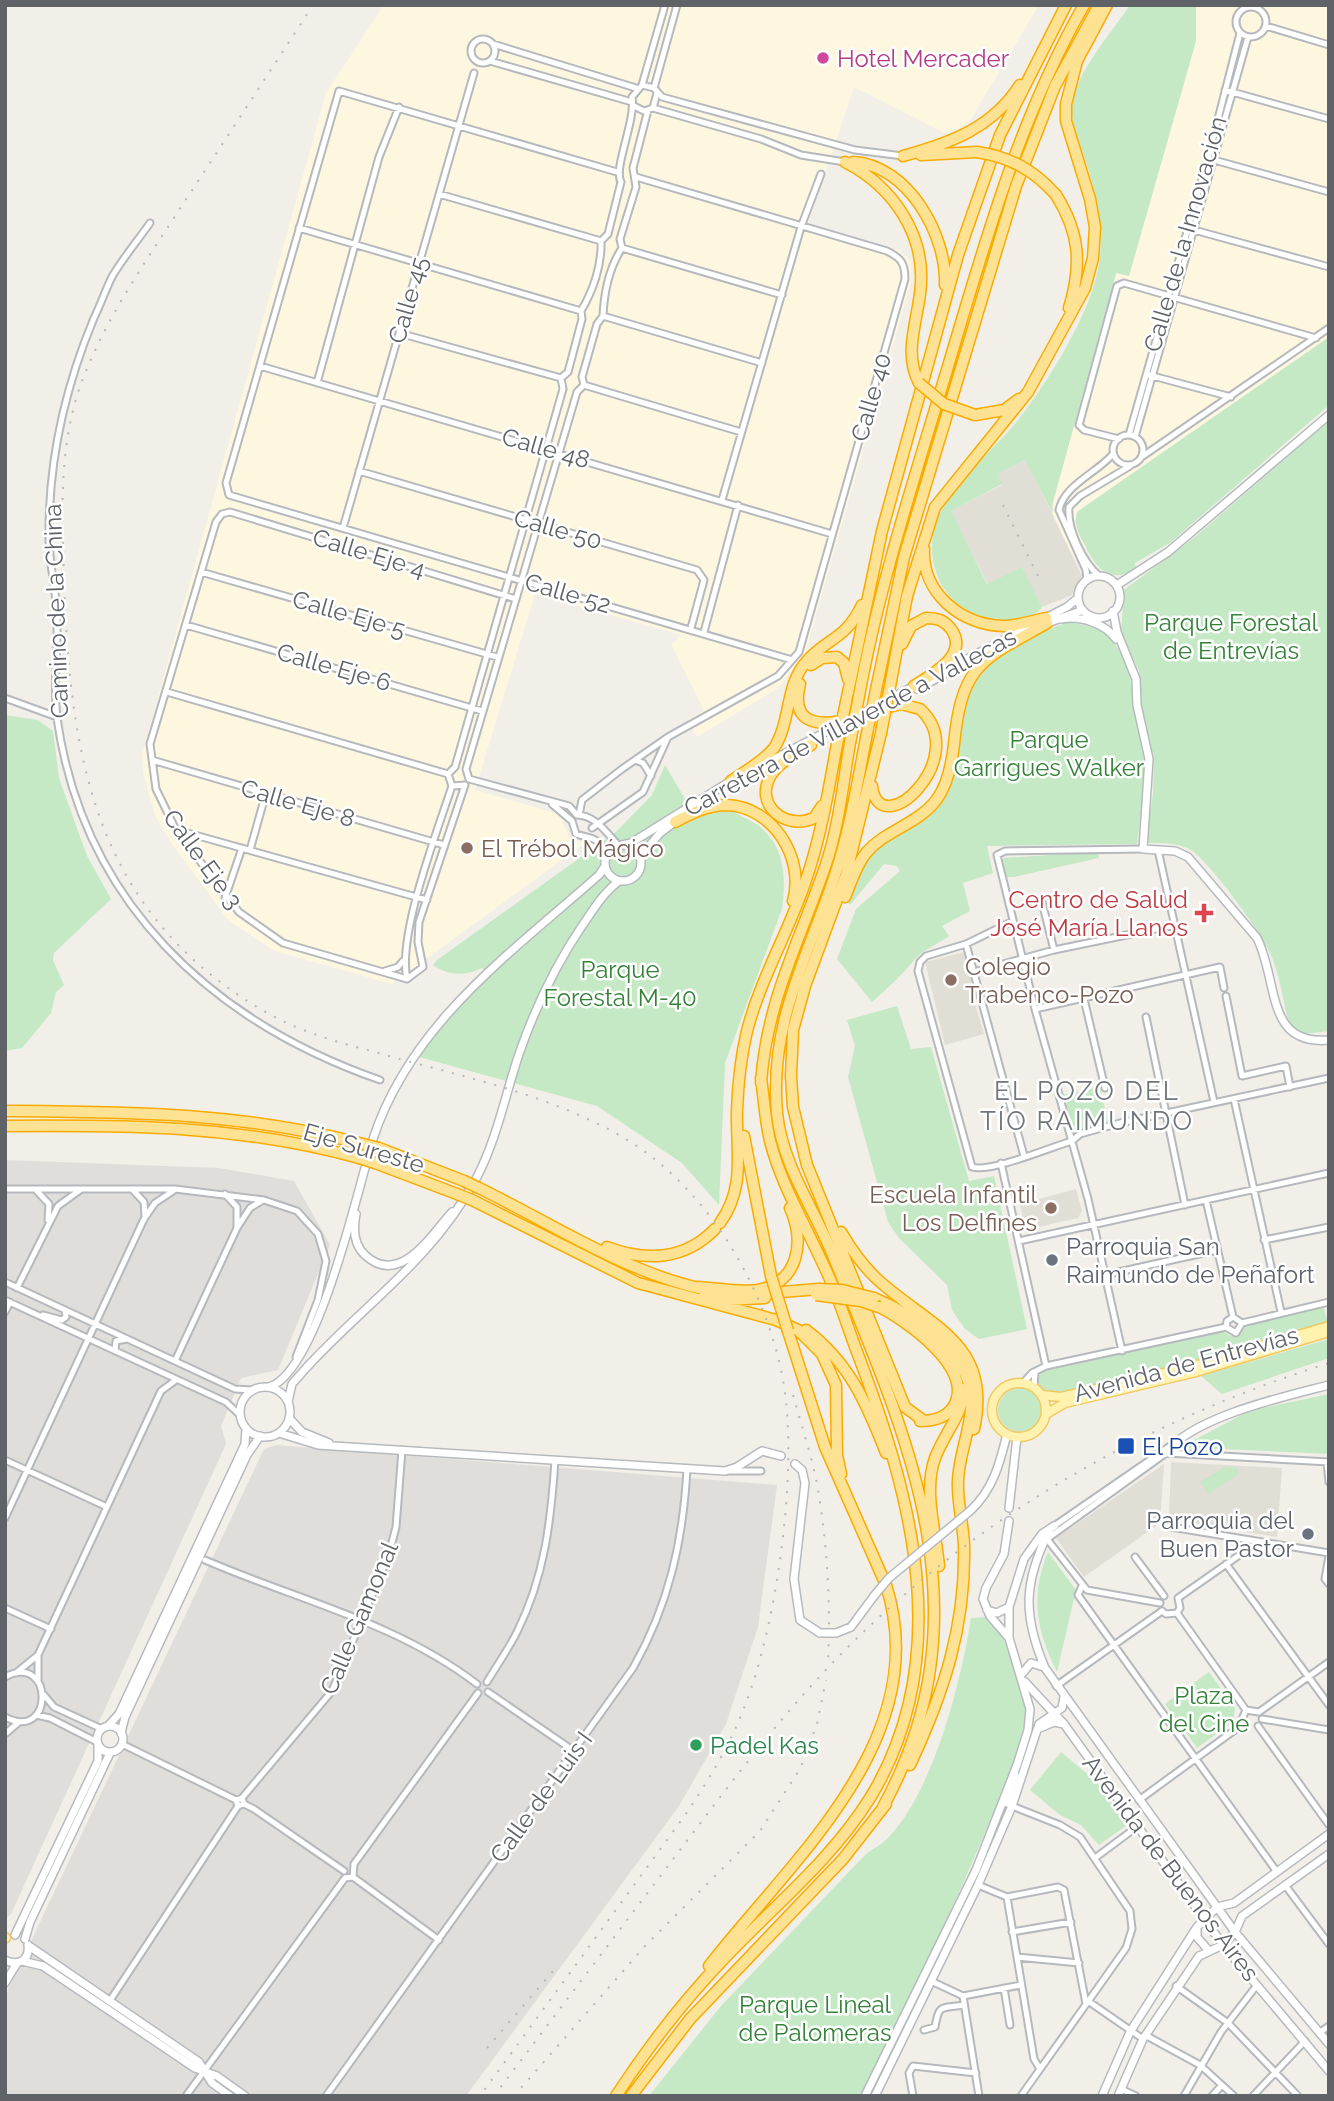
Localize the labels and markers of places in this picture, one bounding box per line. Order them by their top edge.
place label: Hotel Mercader [837,44,1010,73]
marker: Hotel Mercader [815,50,831,66]
place label: El Trébol Mágico [481,834,664,863]
marker: El Trébol Mágico [459,840,475,856]
place label: Centro de Salud José María Llanos [990,885,1188,942]
marker: Centro de Salud José María Llanos [1194,903,1214,923]
place label: Colegio Trabenco-Pozo [965,952,1134,1009]
marker: Colegio Trabenco-Pozo [943,972,959,988]
place label: Escuela Infantil Los Delfines [869,1180,1037,1237]
marker: Escuela Infantil Los Delfines [1043,1200,1059,1216]
place label: Parroquia San Raimundo de Peñafort [1066,1232,1315,1289]
marker: Parroquia San Raimundo de Peñafort [1044,1252,1060,1268]
place label: El Pozo [1142,1432,1223,1461]
marker: El Pozo [1116,1436,1136,1456]
place label: Parroquia del Buen Pastor [1146,1506,1295,1563]
marker: Parroquia del Buen Pastor [1300,1526,1316,1542]
place label: Padel Kas [710,1731,819,1760]
marker: Padel Kas [688,1737,704,1753]

